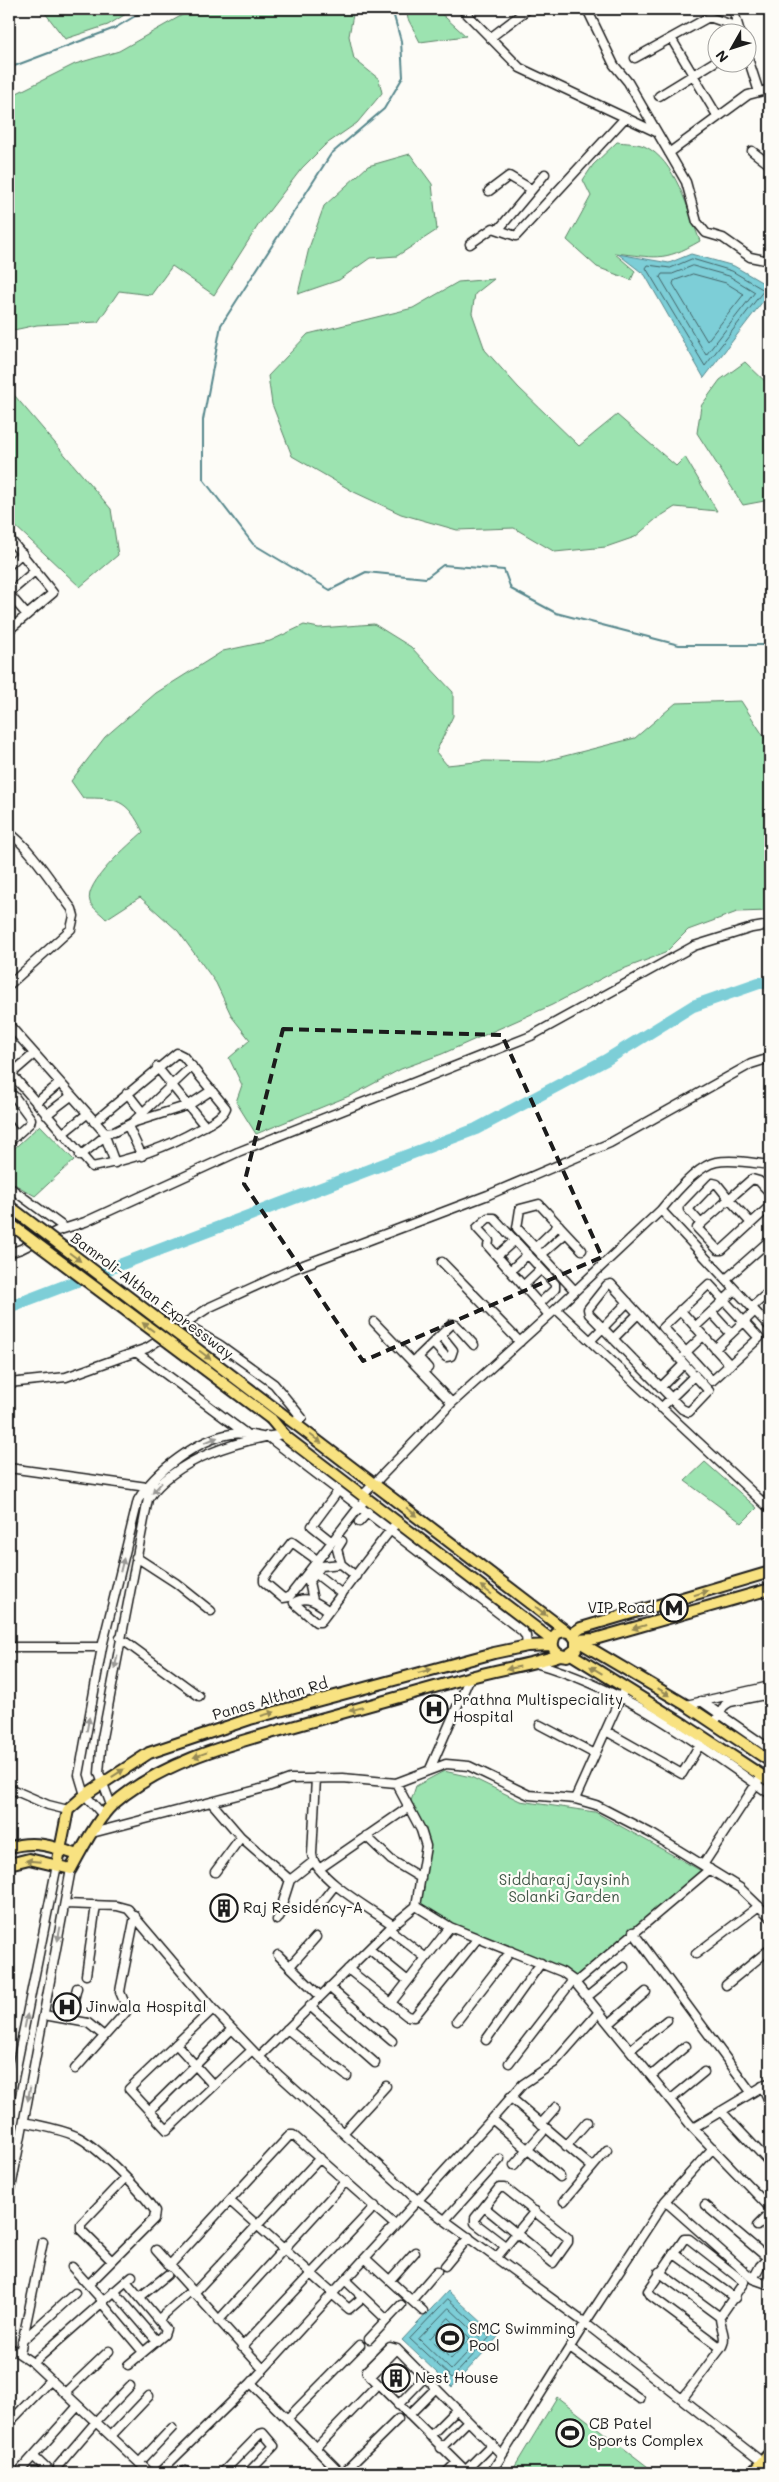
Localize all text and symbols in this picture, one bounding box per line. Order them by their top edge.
north arrow [706,22,756,72]
text: N [711,46,732,67]
street label: Bamroli-Althan Expressway [67,1227,238,1363]
one-way arrow [68,1251,81,1262]
one-way arrow [141,1322,155,1332]
one-way arrow [198,1350,212,1360]
one-way arrow [309,1434,323,1444]
one-way arrow [204,1435,218,1443]
one-way arrow [151,1482,163,1494]
one-way arrow [405,1507,418,1518]
one-way arrow [119,1557,127,1572]
one-way arrow [480,1585,493,1596]
one-way arrow [694,1589,709,1596]
metro station icon: VIP Road [659,1593,689,1623]
place label: VIP Road [587,1597,655,1617]
one-way arrow [534,1605,547,1616]
one-way arrow [632,1623,647,1631]
one-way arrow [111,1654,119,1670]
one-way arrow [505,1664,520,1672]
one-way arrow [590,1666,603,1675]
one-way arrow [417,1667,433,1675]
street label: Panas Althan Rd [210,1672,330,1724]
one-way arrow [657,1687,670,1696]
place label: Prathna Multispeciality Hospital [453,1689,623,1726]
hospital icon: Prathna Multispeciality Hospital [419,1694,449,1724]
one-way arrow [348,1706,363,1714]
one-way arrow [261,1710,276,1718]
one-way arrow [85,1715,93,1731]
one-way arrow [192,1751,207,1759]
one-way arrow [112,1768,125,1778]
one-way arrow [24,1857,40,1865]
park label: Siddharaj Jaysinh Solanki Garden [499,1869,629,1906]
building icon: Raj Residency-A [209,1893,239,1923]
place label: Raj Residency-A [243,1897,363,1917]
one-way arrow [55,1926,63,1942]
hospital icon: Jinwala Hospital [52,1992,82,2022]
place label: Jinwala Hospital [86,1996,206,2016]
one-way arrow [22,2013,30,2029]
one-way arrow [25,2086,33,2102]
place label: SMC Swimming Pool [469,2318,575,2355]
sports icon: SMC Swimming Pool [435,2323,465,2353]
building icon: Nest House [381,2363,411,2393]
place label: Nest House [415,2367,498,2387]
place label: CB Patel Sports Complex [589,2413,704,2450]
sports icon: CB Patel Sports Complex [555,2418,585,2448]

